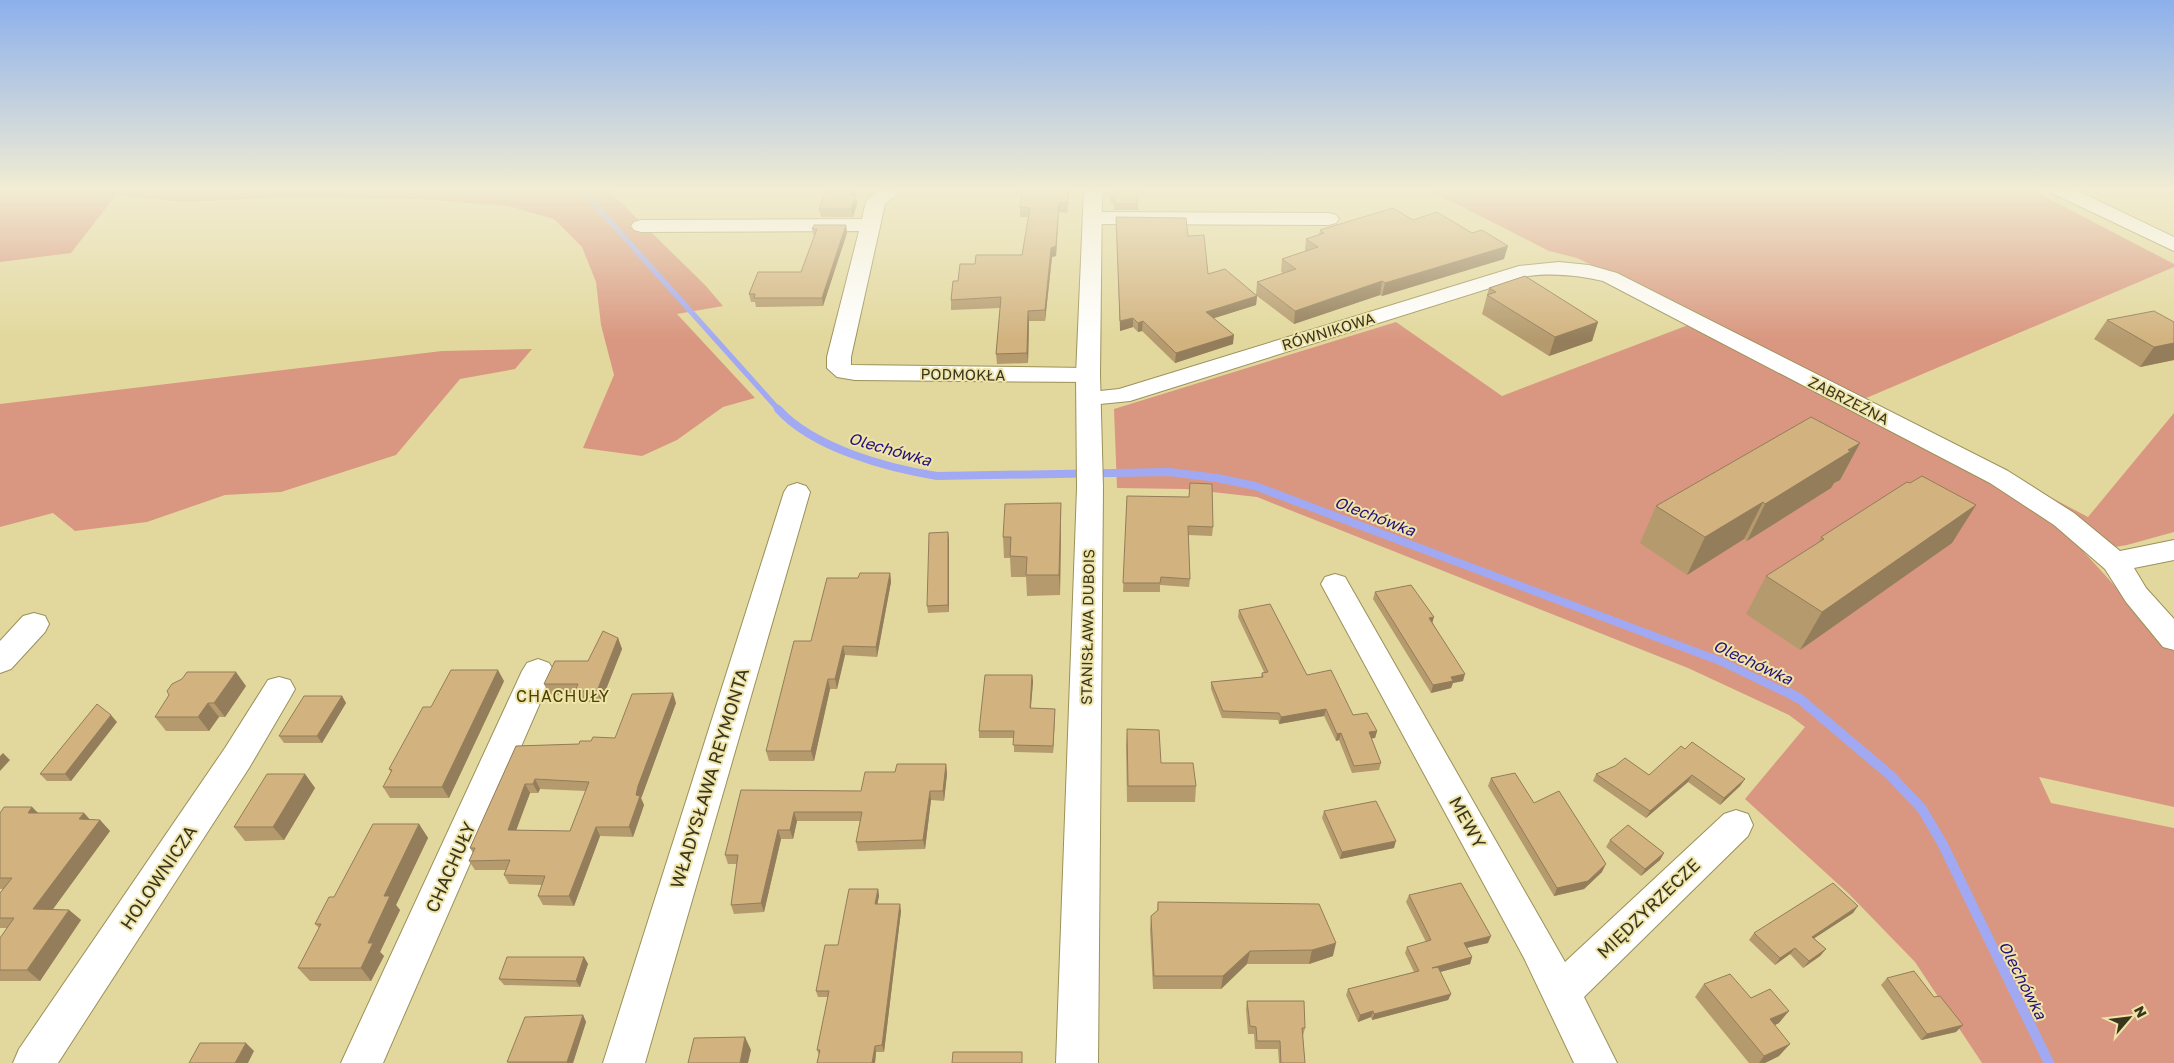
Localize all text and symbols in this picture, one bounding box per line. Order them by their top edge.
street label: RÓWNIKOWA [1279,308,1377,354]
street label: PODMOKŁA [920,364,1006,384]
street label: ZABRZEŹNA [1806,372,1892,428]
water label: Olechówka [846,428,935,471]
water label: Olechówka [1332,491,1419,541]
street label: STANISŁAWA DUBOIS [1077,549,1097,705]
water label: Olechówka [1710,635,1797,689]
street label: WŁADYSŁAWA REYMONTA [665,665,753,891]
district label: CHACHUŁY [516,686,610,706]
street label: MEWY [1445,792,1491,852]
street label: CHACHUŁY [420,818,480,916]
street label: HOLOWNICZA [115,821,201,933]
street label: MIĘDZYRZECZE [1592,853,1704,963]
water label: Olechówka [1995,938,2052,1023]
north arrow [2104,993,2154,1043]
text: N [2131,1003,2151,1020]

